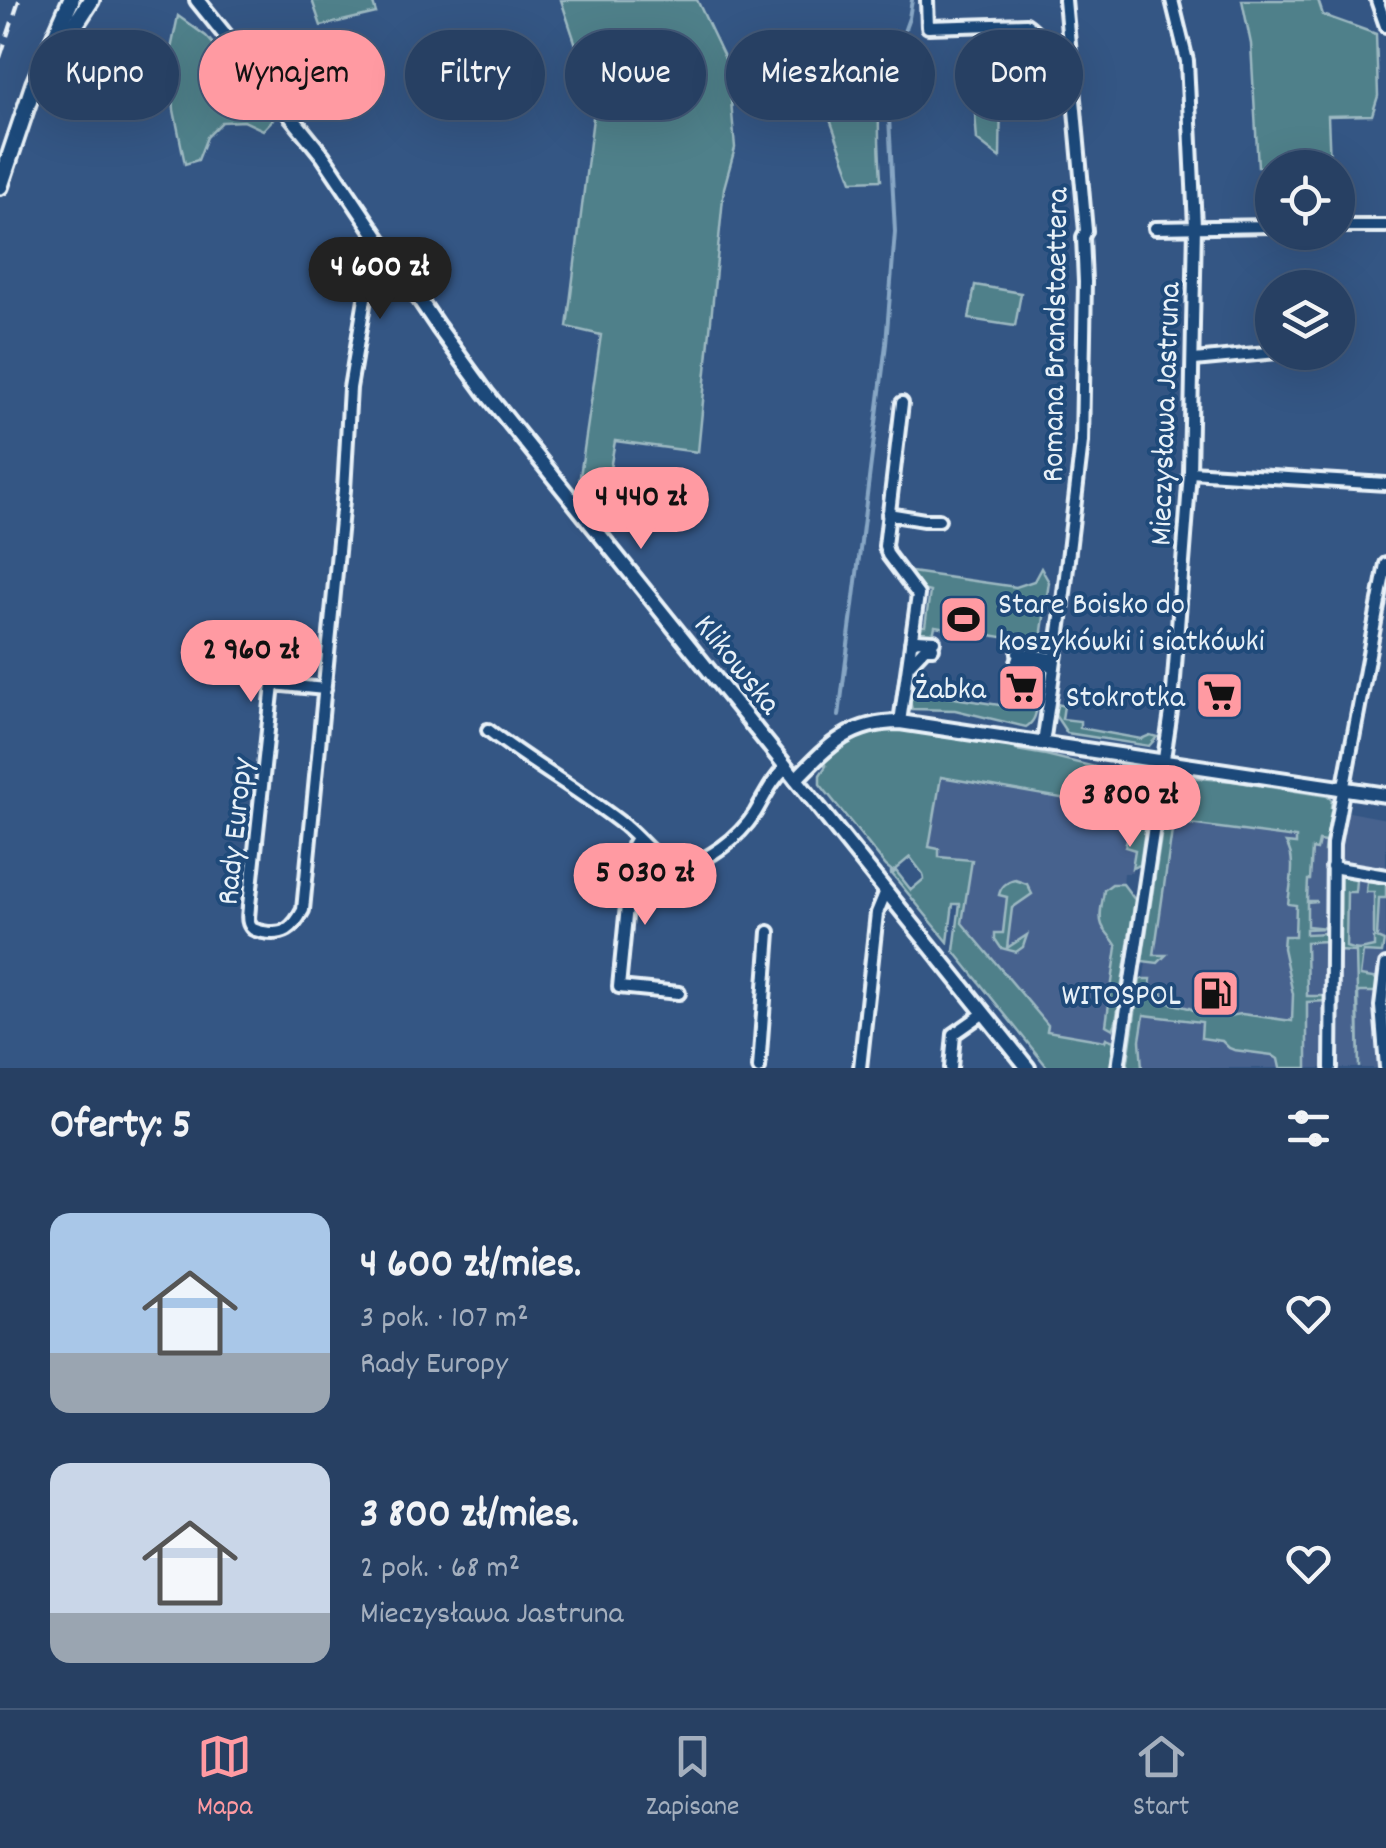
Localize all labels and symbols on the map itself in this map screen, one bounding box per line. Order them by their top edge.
street label: Romana Brandstaettera [1032,186,1084,483]
pin: 4 600 zł [277,237,483,322]
street label: Mieczysława Jastruna [1140,281,1196,547]
pin: 4 440 zł [538,467,744,552]
place label: Stare Boisko do koszykówki i siatkówki [998,584,1265,667]
sports icon: Stare Boisko do koszykówki i siatkówki [937,594,989,646]
street label: Klikowska [680,606,791,727]
pin: 2 960 zł [148,620,354,705]
supermarket icon: Żabka [995,661,1047,713]
place label: Żabka [915,669,987,715]
supermarket icon: Stokrotka [1194,669,1246,721]
place label: Stokrotka [1066,677,1186,723]
street label: Rady Europy [207,754,269,908]
pin: 3 800 zł [1027,765,1233,850]
pin: 5 030 zł [542,843,748,928]
fuel station icon: WITOSPOL [1190,967,1242,1019]
place label: WITOSPOL [1061,975,1181,1021]

